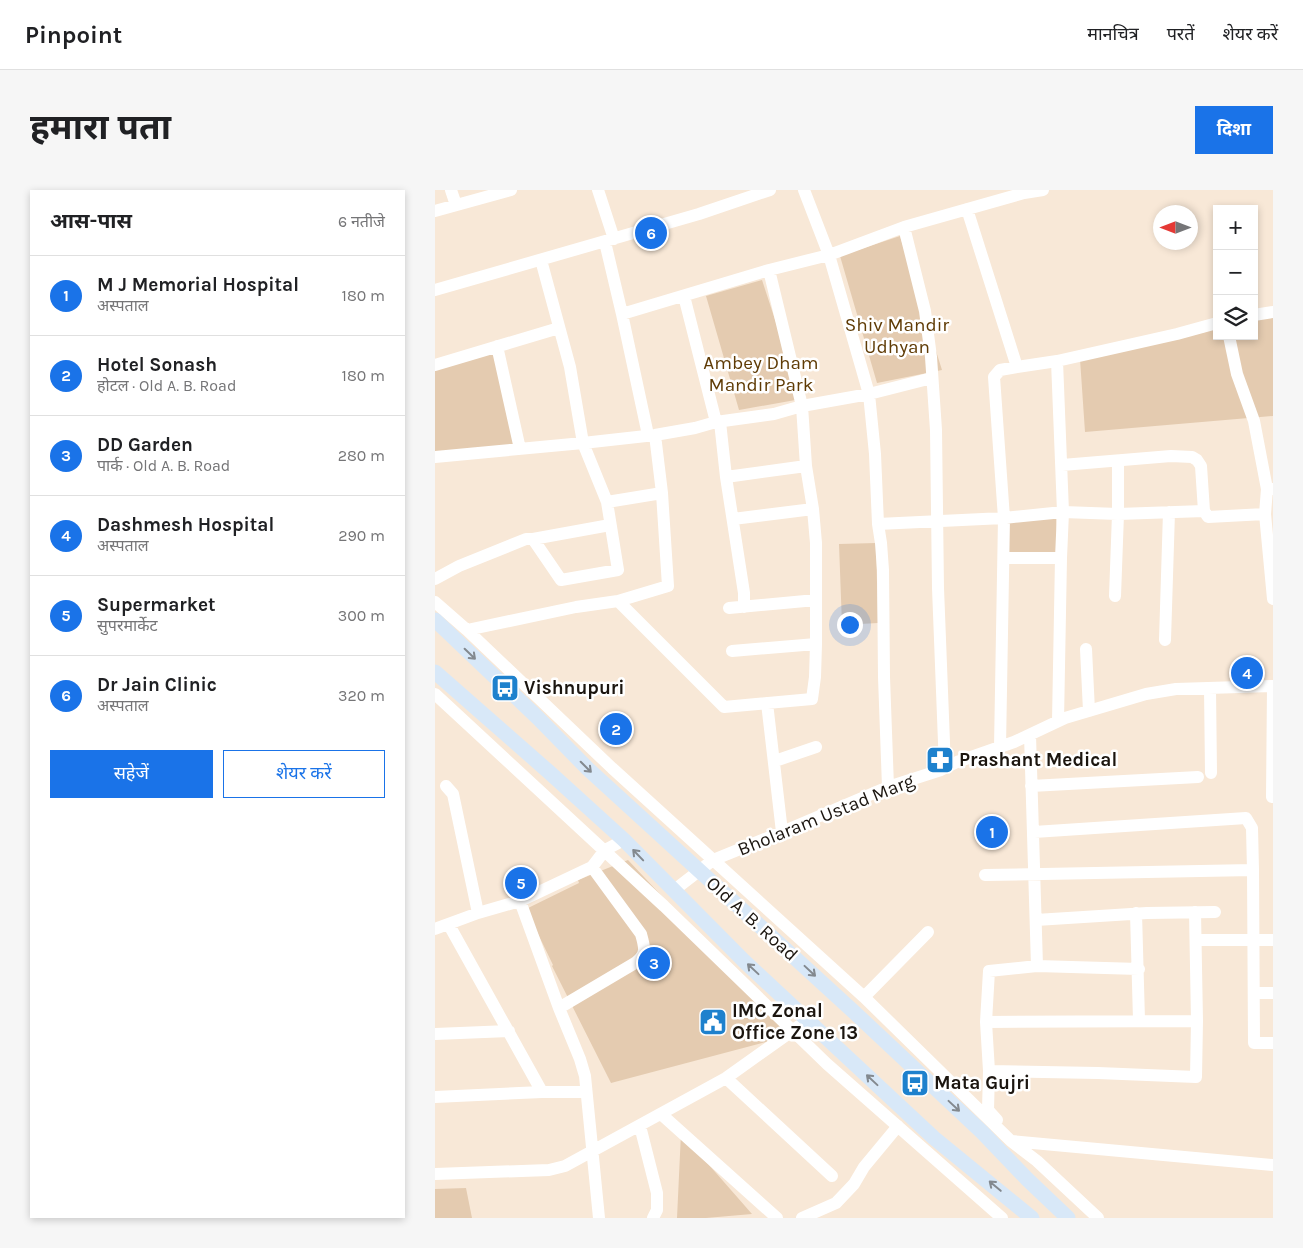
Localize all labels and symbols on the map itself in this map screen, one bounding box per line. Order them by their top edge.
north arrow [1153,205,1198,250]
pin: 6 [635,214,667,252]
park label: Shiv Mandir Udhyan [845,314,949,358]
park label: Ambey Dham Mandir Park [703,352,819,396]
your location [837,612,863,638]
one-way arrow [464,648,477,660]
pin: 4 [1231,654,1263,692]
bus stop icon: Vishnupuri [490,673,520,703]
place label: Vishnupuri [524,677,624,699]
pin: 2 [600,710,632,748]
pharmacy icon: Prashant Medical [925,745,955,775]
place label: Prashant Medical [959,749,1117,771]
one-way arrow [580,761,592,774]
street label: Bholaram Ustad Marg [734,769,918,861]
pin: 1 [976,813,1008,851]
one-way arrow [632,849,644,861]
pin: 5 [505,864,537,902]
street label: Old A. B. Road [702,872,802,966]
pin: 3 [638,944,670,982]
one-way arrow [747,963,759,975]
one-way arrow [803,965,816,977]
place label: IMC Zonal Office Zone 13 [732,1000,858,1044]
public building icon: IMC Zonal Office Zone 13 [698,1007,728,1037]
bus stop icon: Mata Gujri [900,1068,930,1098]
place label: Mata Gujri [934,1072,1030,1094]
one-way arrow [866,1074,878,1086]
one-way arrow [948,1100,960,1112]
one-way arrow [988,1181,1001,1192]

